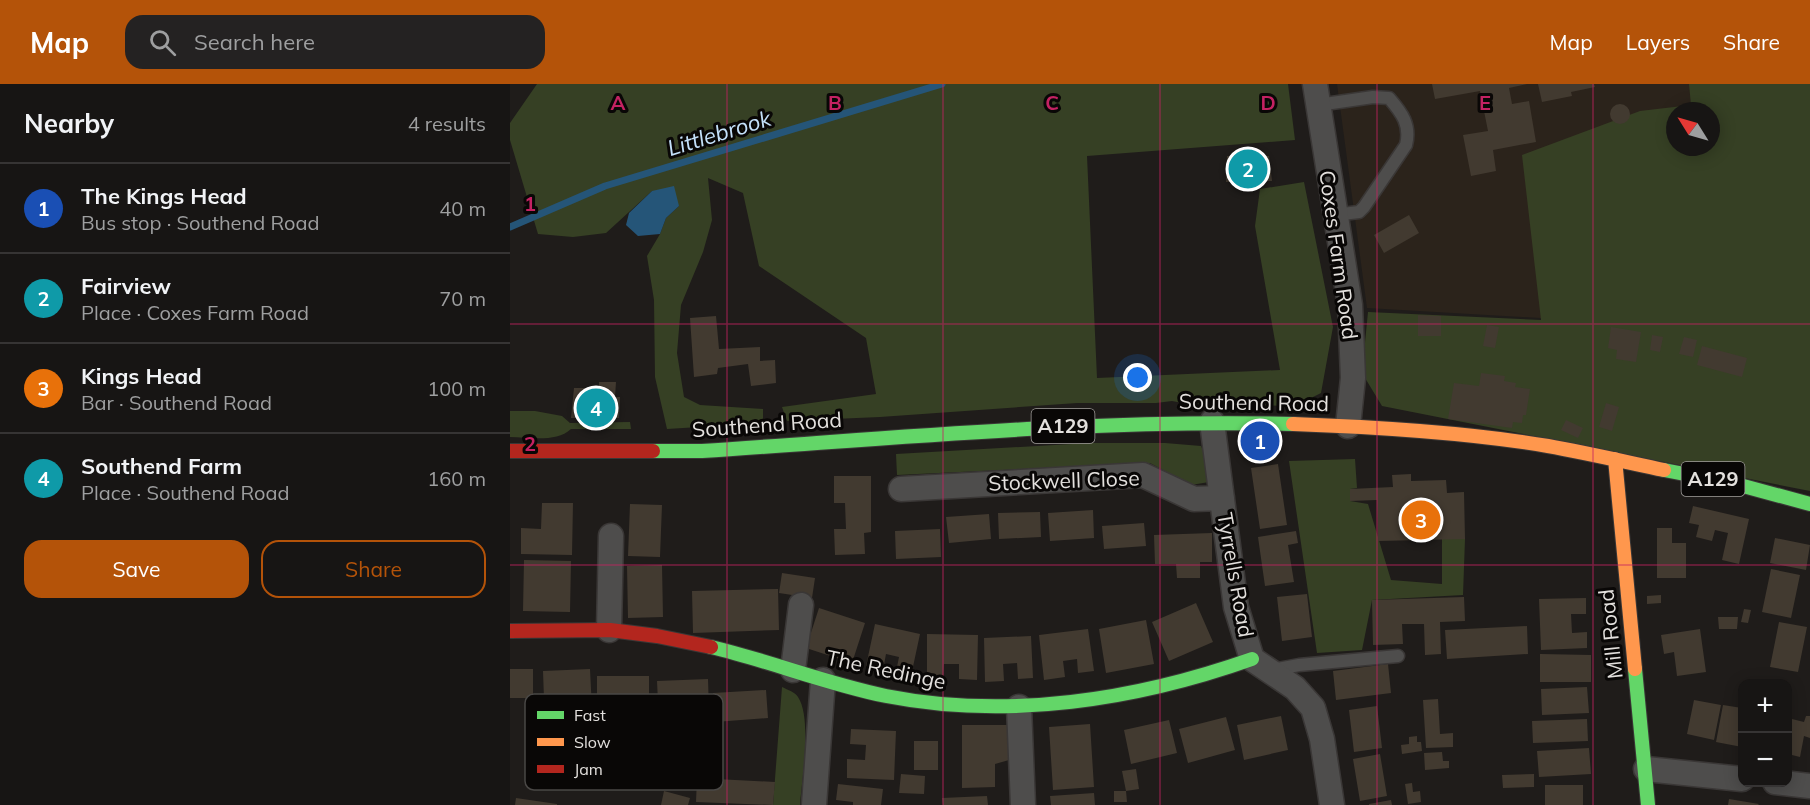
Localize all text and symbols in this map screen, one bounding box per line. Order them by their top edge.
search box [125,15,545,69]
text: Map [30,25,89,60]
icon: search [146,26,179,59]
text: Search here [194,28,315,56]
text: Map [1550,29,1593,55]
text: Layers [1626,29,1690,55]
text: Share [1723,29,1780,55]
text: A [611,90,626,115]
text: B [828,90,842,115]
text: C [1045,90,1059,115]
text: D [1260,90,1276,115]
text: E [1479,90,1491,115]
north arrow [1666,102,1720,156]
water label: Littlebrook [664,104,775,162]
text: Nearby [24,107,114,140]
text: 4 results [408,111,486,136]
pin: 2 [1228,146,1268,191]
street label: Coxes Farm Road [1314,169,1364,341]
text: The Kings Head [81,182,247,210]
text: 1 [524,191,536,216]
text: 1 [38,196,50,221]
text: 40 m [439,196,486,221]
text: Bus stop · Southend Road [81,210,319,235]
text: Fairview [81,272,171,300]
text: 2 [38,286,50,311]
text: 70 m [439,286,486,311]
text: Place · Coxes Farm Road [81,300,309,325]
text: Kings Head [81,362,202,390]
your location [1123,363,1152,392]
text: 3 [38,376,50,401]
text: 100 m [427,376,486,401]
pin: 4 [576,386,616,430]
street label: Southend Road [1179,388,1329,416]
text: Bar · Southend Road [81,390,272,415]
street label: Southend Road [691,406,843,442]
road number: A129 [1032,409,1094,443]
pin: 1 [1240,418,1280,464]
text: 2 [524,431,536,456]
text: Southend Farm [81,452,242,480]
road number: A129 [1682,462,1744,496]
street label: Stockwell Close [988,464,1140,496]
text: 4 [38,466,50,491]
text: 160 m [427,466,486,491]
text: Place · Southend Road [81,480,289,505]
pin: 3 [1402,498,1440,542]
street label: Tyrrells Road [1212,510,1260,639]
button: Save [24,540,249,598]
button: Share [261,540,486,598]
street label: Mill Road [1592,588,1628,680]
street label: The Redinge [824,644,948,694]
map controls [1738,679,1792,787]
button: + [1738,679,1792,733]
legend [525,694,723,790]
text: Fast [574,705,606,725]
text: Slow [574,732,611,752]
button: − [1738,733,1792,787]
text: Jam [574,759,603,779]

